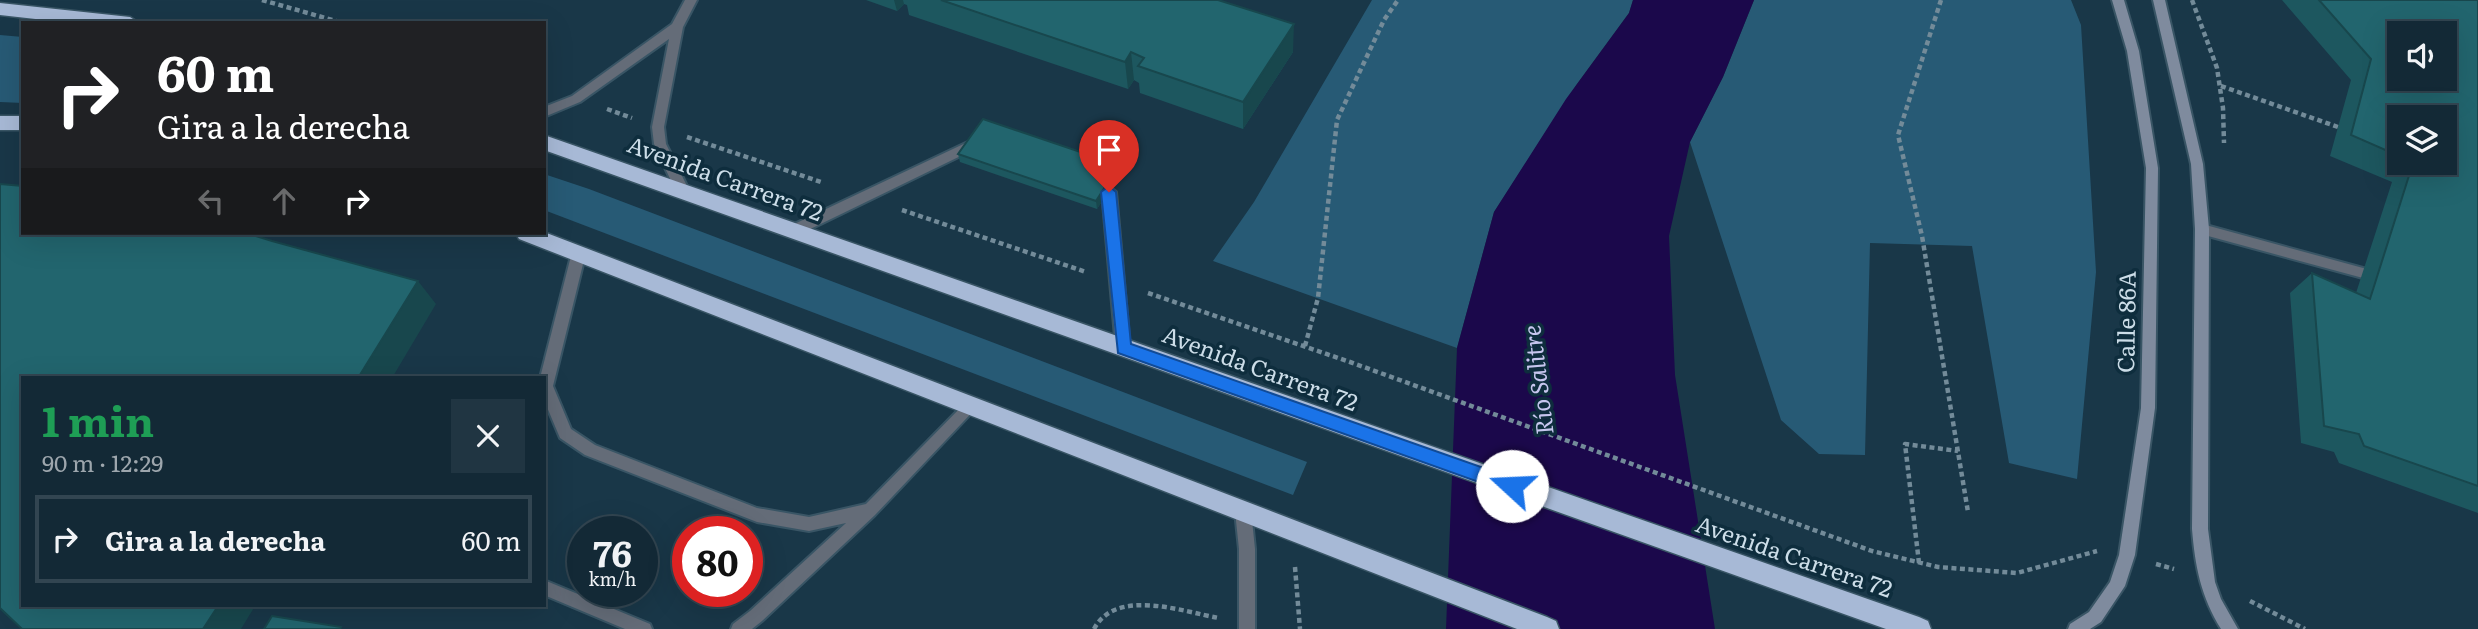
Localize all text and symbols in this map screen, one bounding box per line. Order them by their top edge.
map controls [2387,21,2457,175]
button: sound [2387,21,2457,91]
text: 60 m [157,34,274,107]
icon: right [42,49,133,140]
text: Gira a la derecha [157,101,410,149]
button: layers [2387,105,2457,175]
pin [1079,120,1139,192]
street label: Avenida Carrera 72 [623,126,828,228]
icon: arrive [1090,131,1128,169]
icon: left [192,182,230,220]
icon: ahead [265,182,303,220]
icon: right [338,182,376,220]
street label: Calle 86A [2107,271,2143,373]
street label: Avenida Carrera 72 [1158,316,1363,418]
water label: Río Salitre [1512,323,1561,437]
text: 1 min [42,388,154,450]
button: close [451,399,525,473]
text: 90 m · 12:29 [42,445,163,479]
position arrow [1475,449,1549,523]
street label: Avenida Carrera 72 [1692,506,1898,605]
speed limit sign: 80 [672,516,763,607]
icon: right [46,520,84,558]
text: Gira a la derecha [105,520,325,559]
text: 60 m [462,520,521,559]
text: 76 [593,526,632,578]
text: km/h [589,565,636,592]

